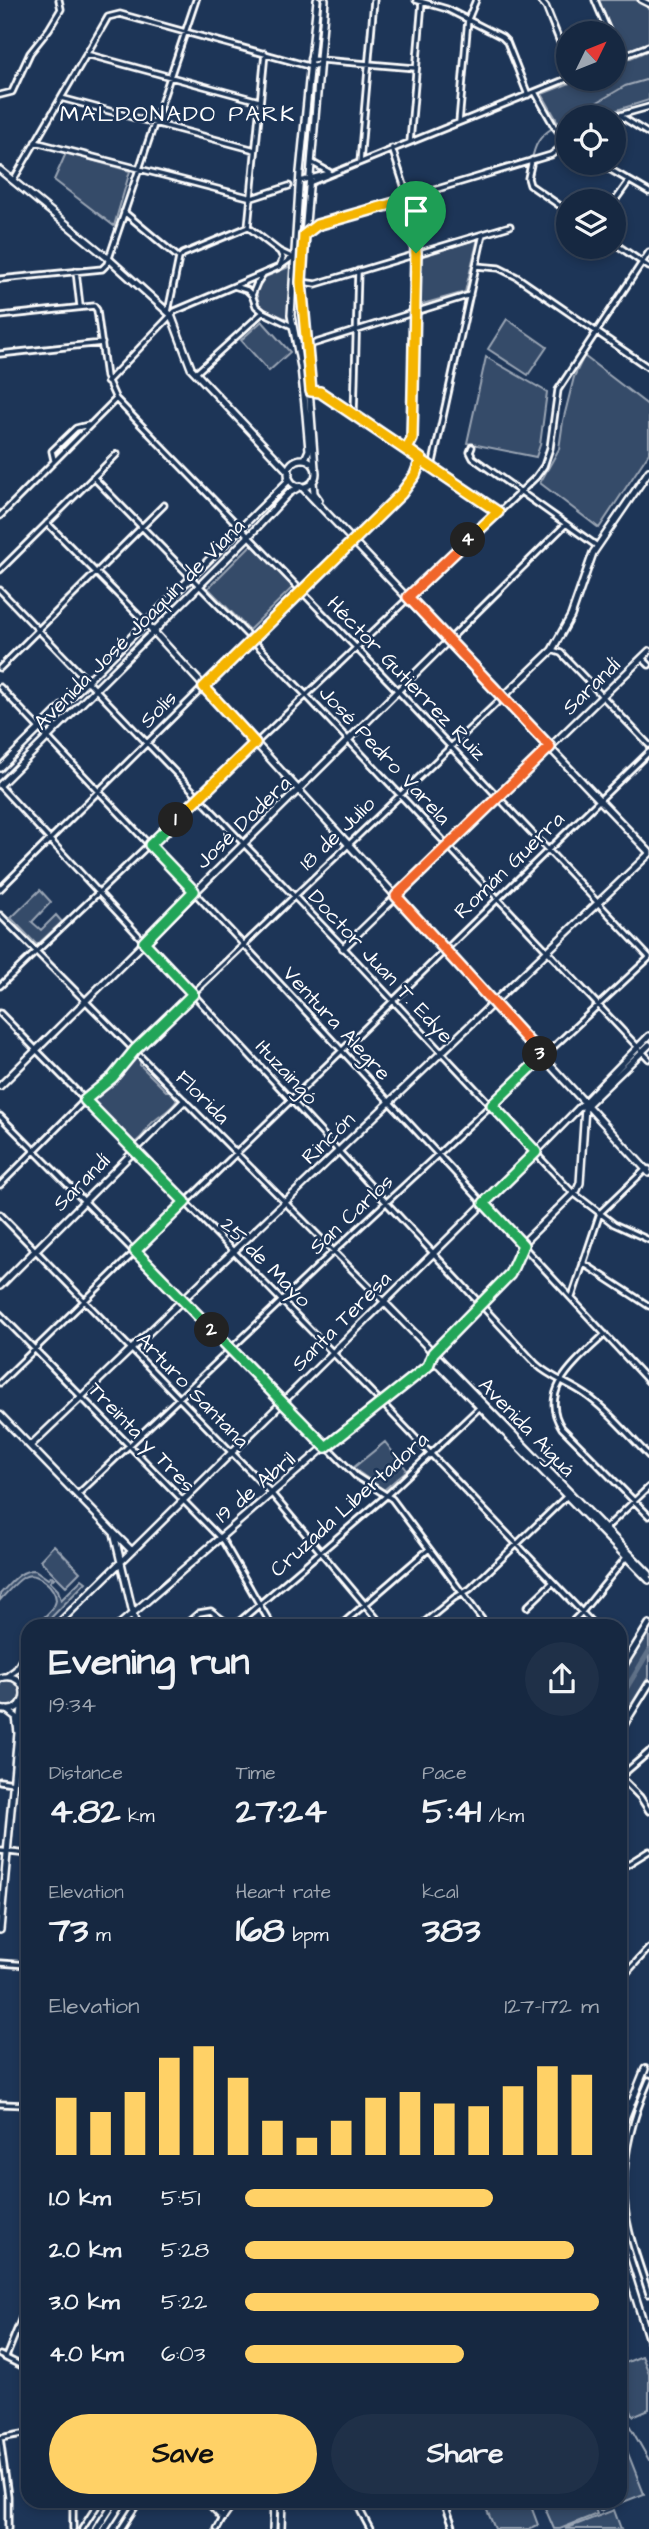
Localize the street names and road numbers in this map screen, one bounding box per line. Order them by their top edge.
street label: Avenida José Joaquín de Viana [27,512,252,737]
street label: Héctor Gutierrez Ruiz [320,590,493,767]
street label: Sarandí [556,651,628,721]
street label: José Pedro Varela [312,679,457,832]
street label: Solís [133,684,184,735]
street label: José Dodera [189,769,298,876]
street label: 18 de Julio [293,790,382,877]
street label: Román Guerra [448,805,571,926]
street label: Doctor Juan T. Edye [300,883,460,1051]
street label: Ventura Alegre [275,960,397,1088]
street label: Ituzaingó [247,1033,325,1113]
street label: Florida [169,1064,236,1131]
street label: Rincón [295,1106,362,1171]
street label: Sarandí [46,1146,117,1218]
street label: San Carlos [303,1168,400,1261]
street label: 25 de Mayo [213,1211,317,1316]
street label: Santa Teresa [285,1265,398,1378]
street label: Arturo Santana [130,1326,256,1455]
street label: Avenida Aiguá [470,1371,582,1485]
street label: Treinta y Tres [80,1376,202,1501]
street label: Cruzada Libertadora [264,1425,435,1584]
street label: 19 de Abril [209,1445,302,1530]

